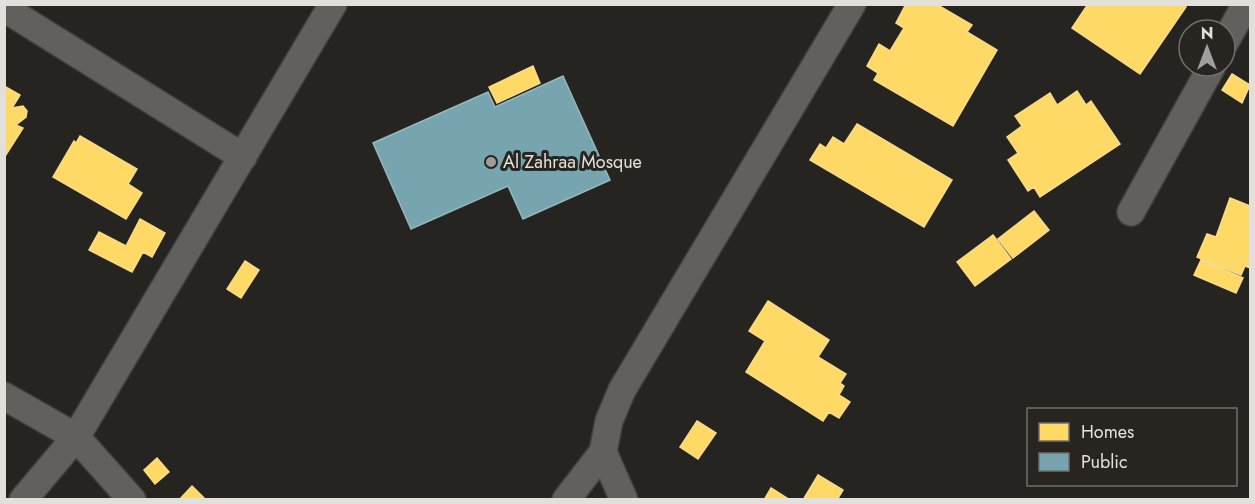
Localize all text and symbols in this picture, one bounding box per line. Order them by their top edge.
north arrow [1177,18,1237,78]
text: N [1201,22,1213,45]
place label: Al Zahraa Mosque [503,149,642,175]
marker: Al Zahraa Mosque [484,155,498,169]
legend [1027,408,1237,486]
text: Homes [1081,419,1134,445]
text: Public [1081,449,1128,475]

